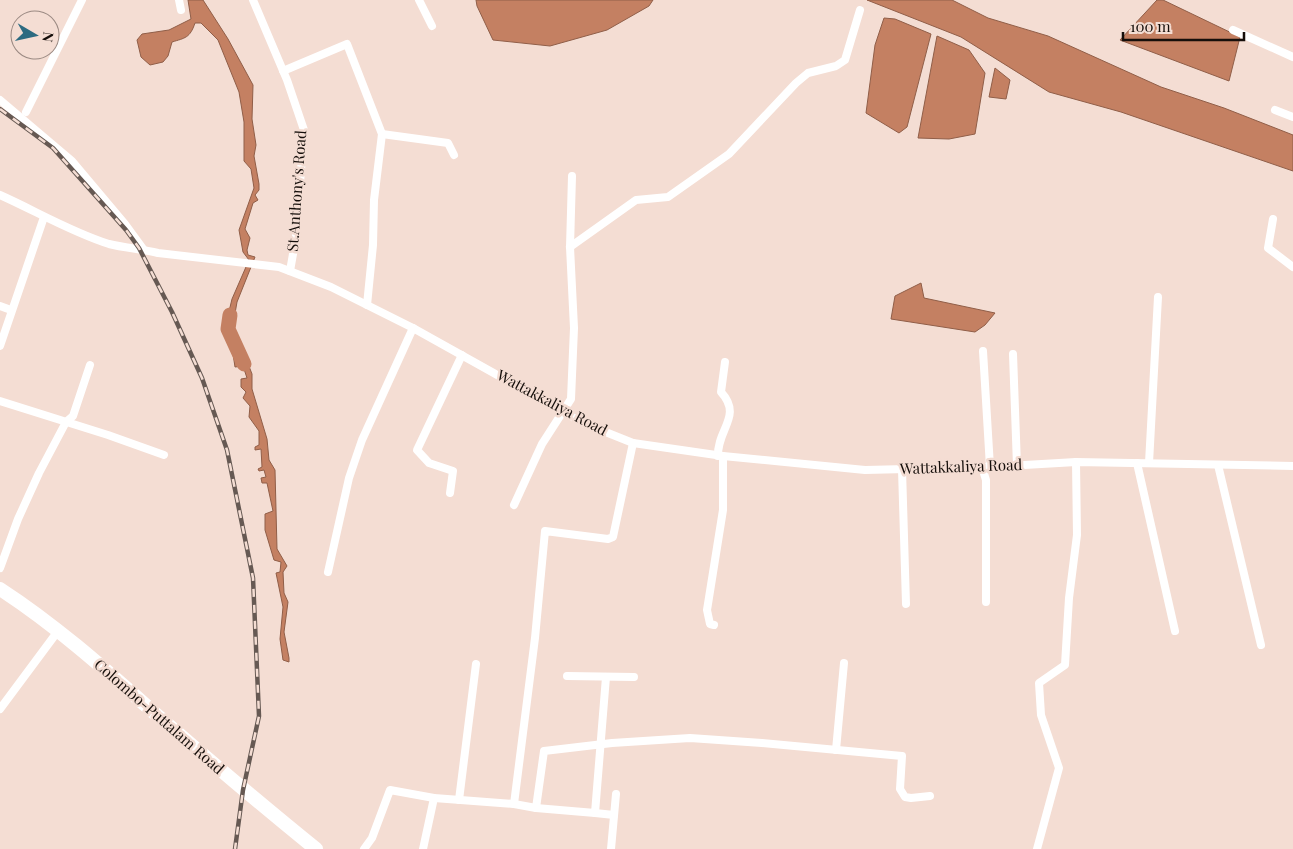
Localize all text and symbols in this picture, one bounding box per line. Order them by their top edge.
north arrow [10,10,60,60]
scale bar [1123,10,1244,42]
text: 100 m [1130,16,1171,36]
text: N [38,31,59,44]
street label: St.Anthony's Road [282,129,310,252]
street label: Wattakkaliya Road [493,364,611,440]
street label: Wattakkaliya Road [898,454,1023,478]
street label: Colombo-Puttalam Road [90,654,229,778]

